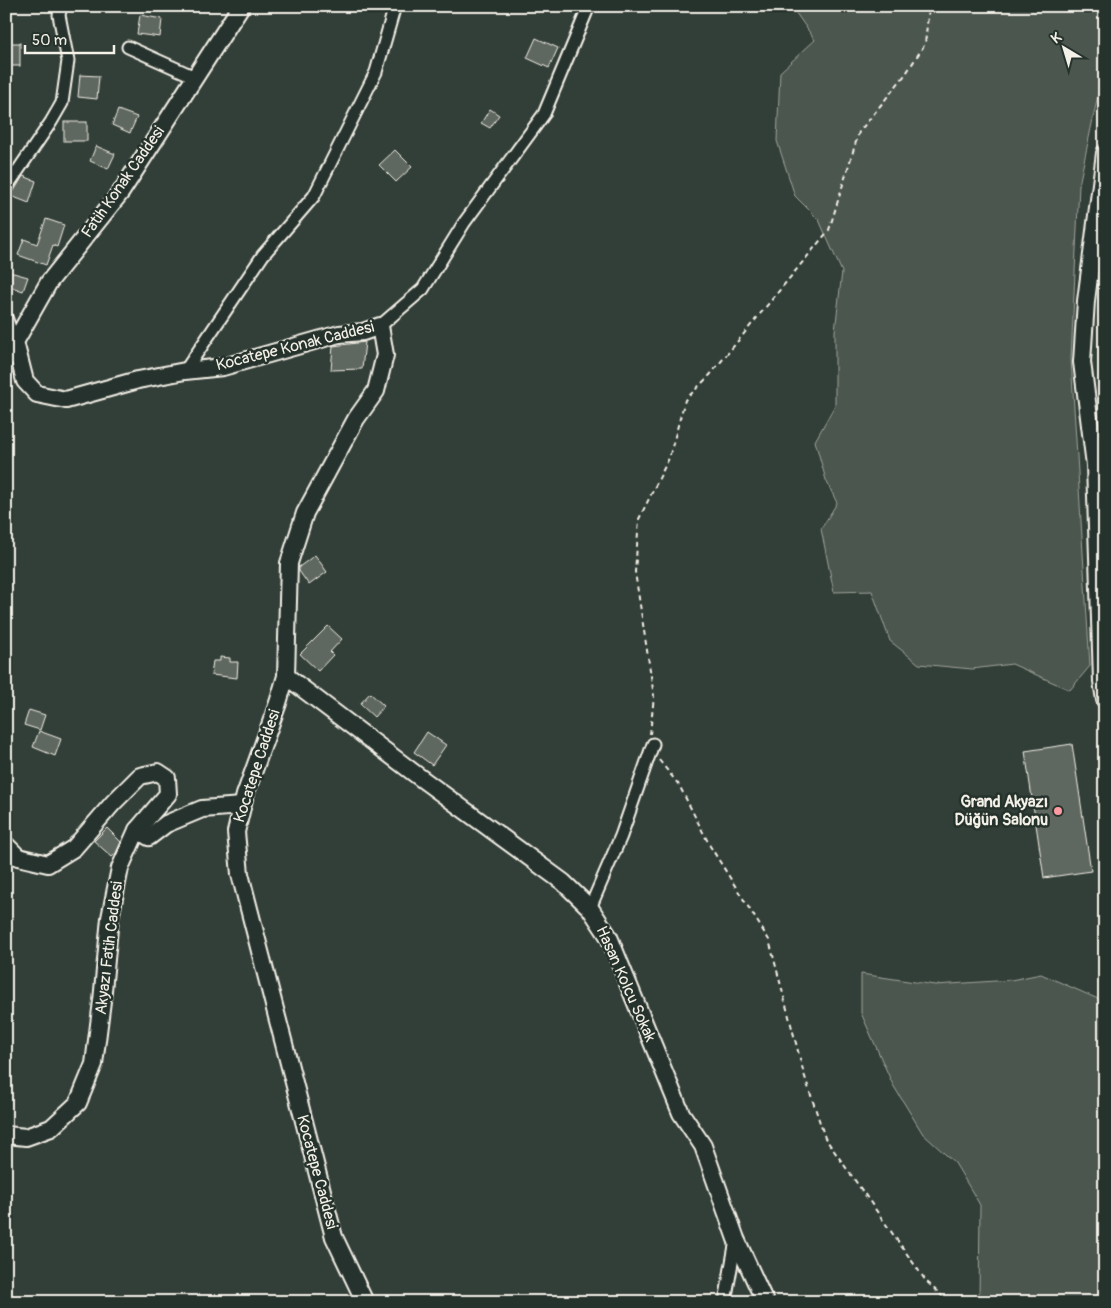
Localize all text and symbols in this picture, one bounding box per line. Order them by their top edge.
scale bar [25,22,114,54]
north arrow [1038,22,1088,72]
text: K [1048,29,1065,47]
text: 50 m [32,31,67,50]
street label: Fatih Konak Caddesi [77,122,169,242]
street label: Kocatepe Konak Caddesi [214,317,376,375]
street label: Kocatepe Caddesi [229,707,285,825]
place label: Grand Akyazı Düğün Salonu [954,792,1048,830]
marker: Grand Akyazı Düğün Salonu [1052,805,1064,817]
street label: Akyazı Fatih Caddesi [91,880,127,1016]
street label: Hasan Kolcu Sokak [592,923,661,1045]
street label: Kocatepe Caddesi [292,1113,342,1232]

